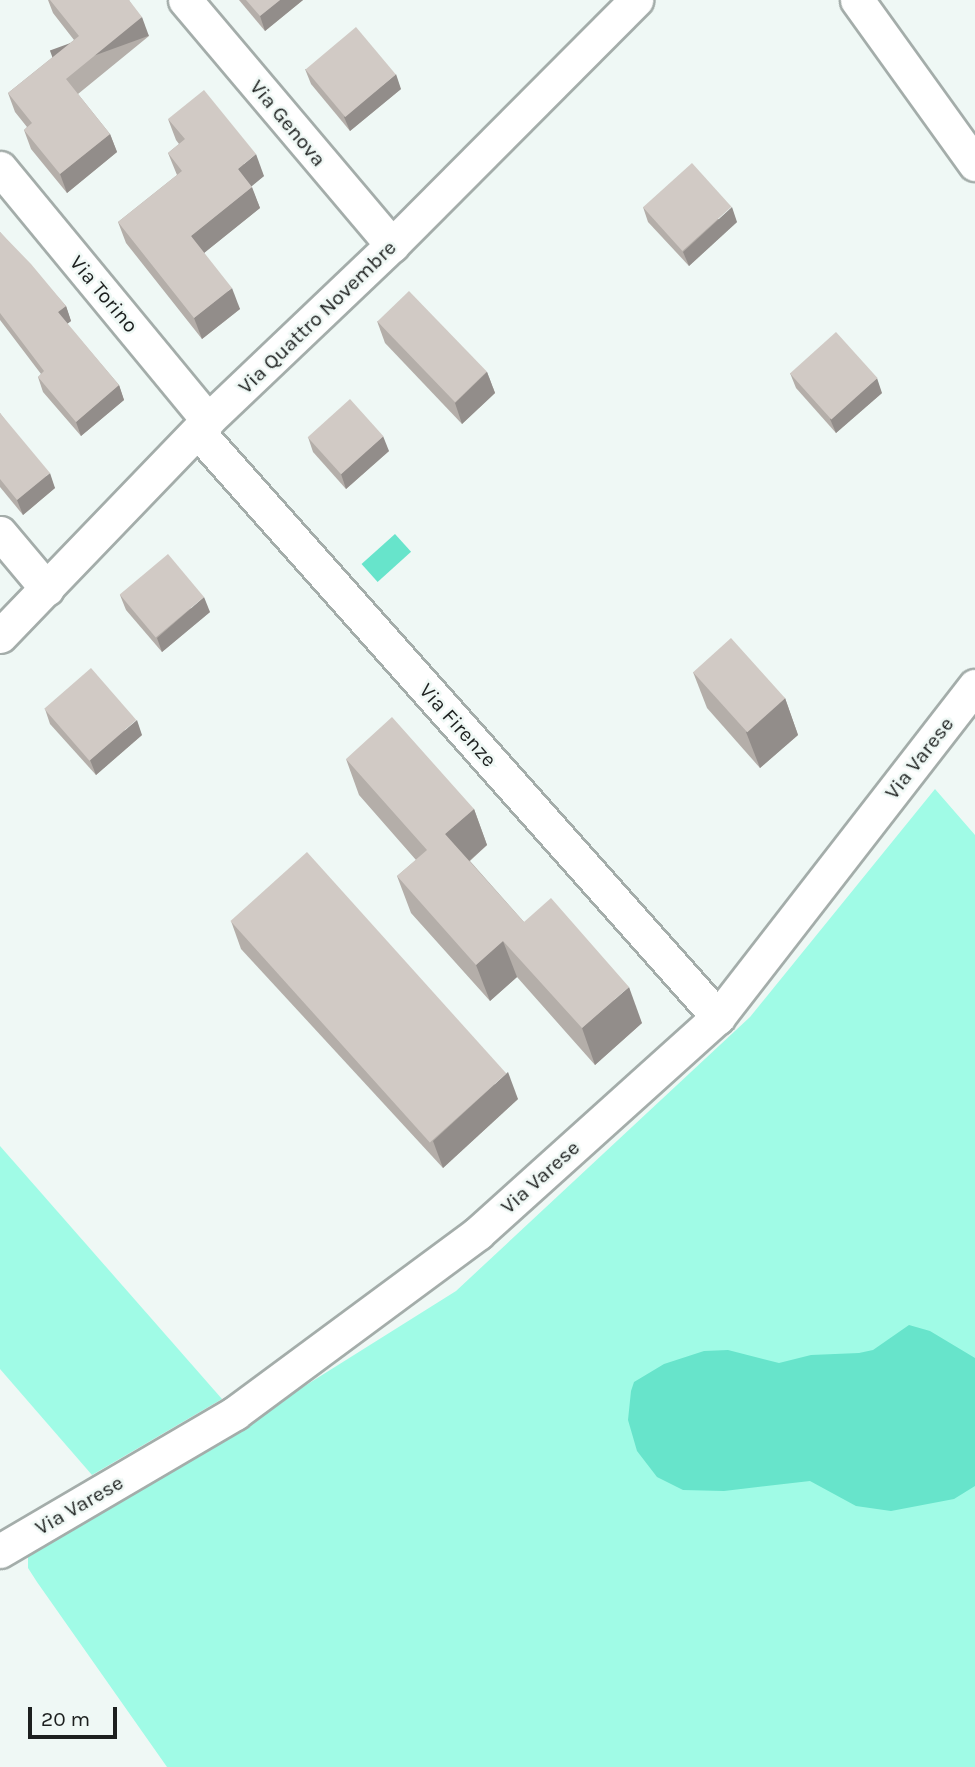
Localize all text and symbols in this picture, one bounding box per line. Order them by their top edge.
street label: Via Genova [245,75,331,171]
street label: Via Quattro Novembre [233,235,401,399]
street label: Via Torino [64,250,144,338]
street label: Via Firenze [414,678,502,772]
street label: Via Varese [879,712,959,804]
street label: Via Varese [495,1135,585,1219]
street label: Via Varese [30,1470,128,1540]
scale bar [32,1694,121,1738]
text: 20 m [41,1707,90,1731]

